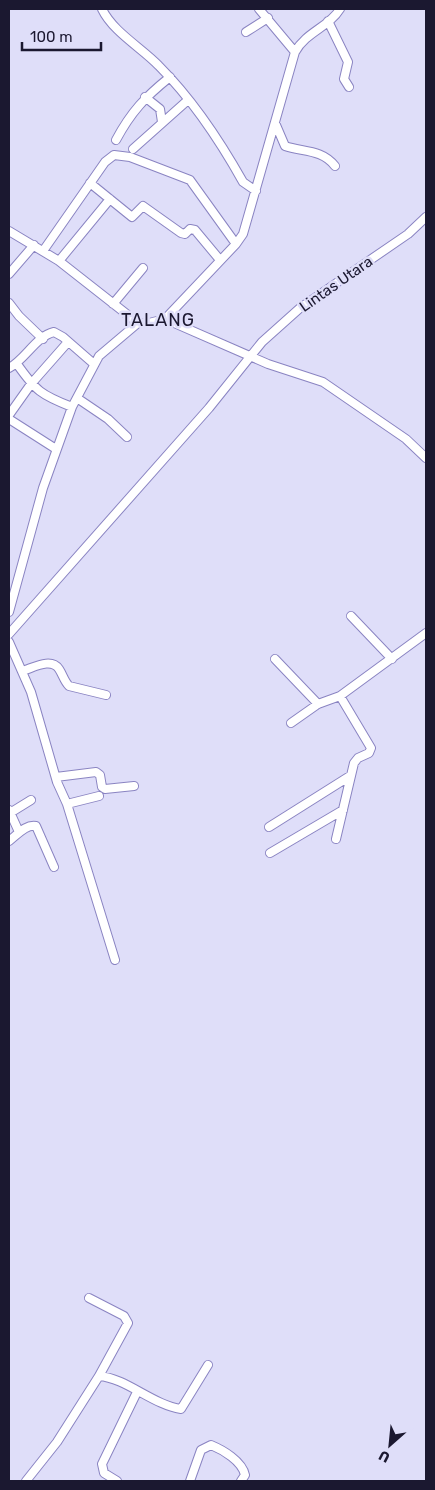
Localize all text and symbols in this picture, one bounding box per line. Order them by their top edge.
scale bar [22,20,101,52]
text: 100 m [30,28,72,46]
street label: Lintas Utara [296,252,376,316]
district label: TALANG [121,309,195,331]
north arrow [365,1420,415,1470]
text: U [376,1446,393,1466]

